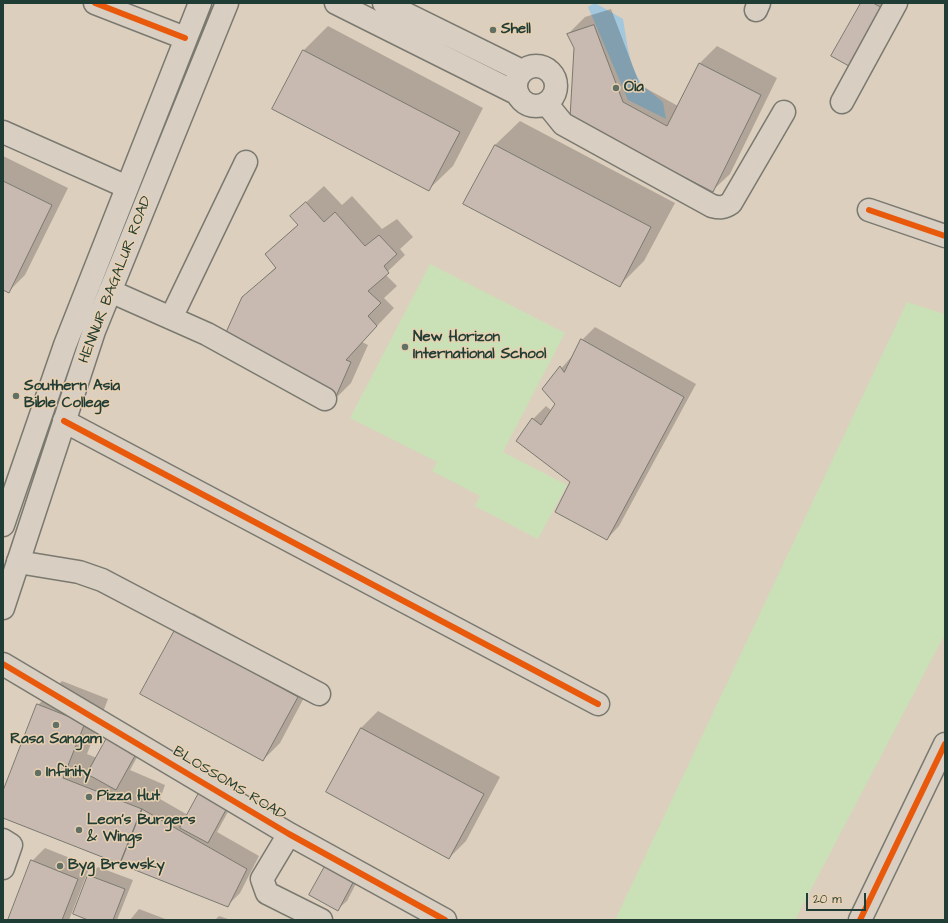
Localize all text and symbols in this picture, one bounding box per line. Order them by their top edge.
place label: Shell [501,21,531,39]
marker: Shell [488,25,498,35]
place label: Oia [624,79,644,97]
marker: Oia [611,83,621,93]
street label: HENNUR BAGALUR ROAD [76,194,156,366]
place label: New Horizon International School [413,329,546,364]
marker: New Horizon International School [400,342,410,352]
place label: Southern Asia Bible College [24,378,120,413]
marker: Southern Asia Bible College [11,391,21,401]
marker: Rasa Sangam [51,720,61,730]
place label: Rasa Sangam [10,731,102,749]
street label: BLOSSOMS ROAD [169,743,289,825]
place label: Infinity [46,764,91,782]
marker: Infinity [33,768,43,778]
place label: Pizza Hut [97,788,160,806]
marker: Pizza Hut [84,792,94,802]
place label: Leon's Burgers & Wings [87,812,196,847]
marker: Leon's Burgers & Wings [74,825,84,835]
place label: Byg Brewsky [68,857,165,875]
marker: Byg Brewsky [55,861,65,871]
scale bar [808,885,868,911]
text: 20 m [813,891,842,908]

